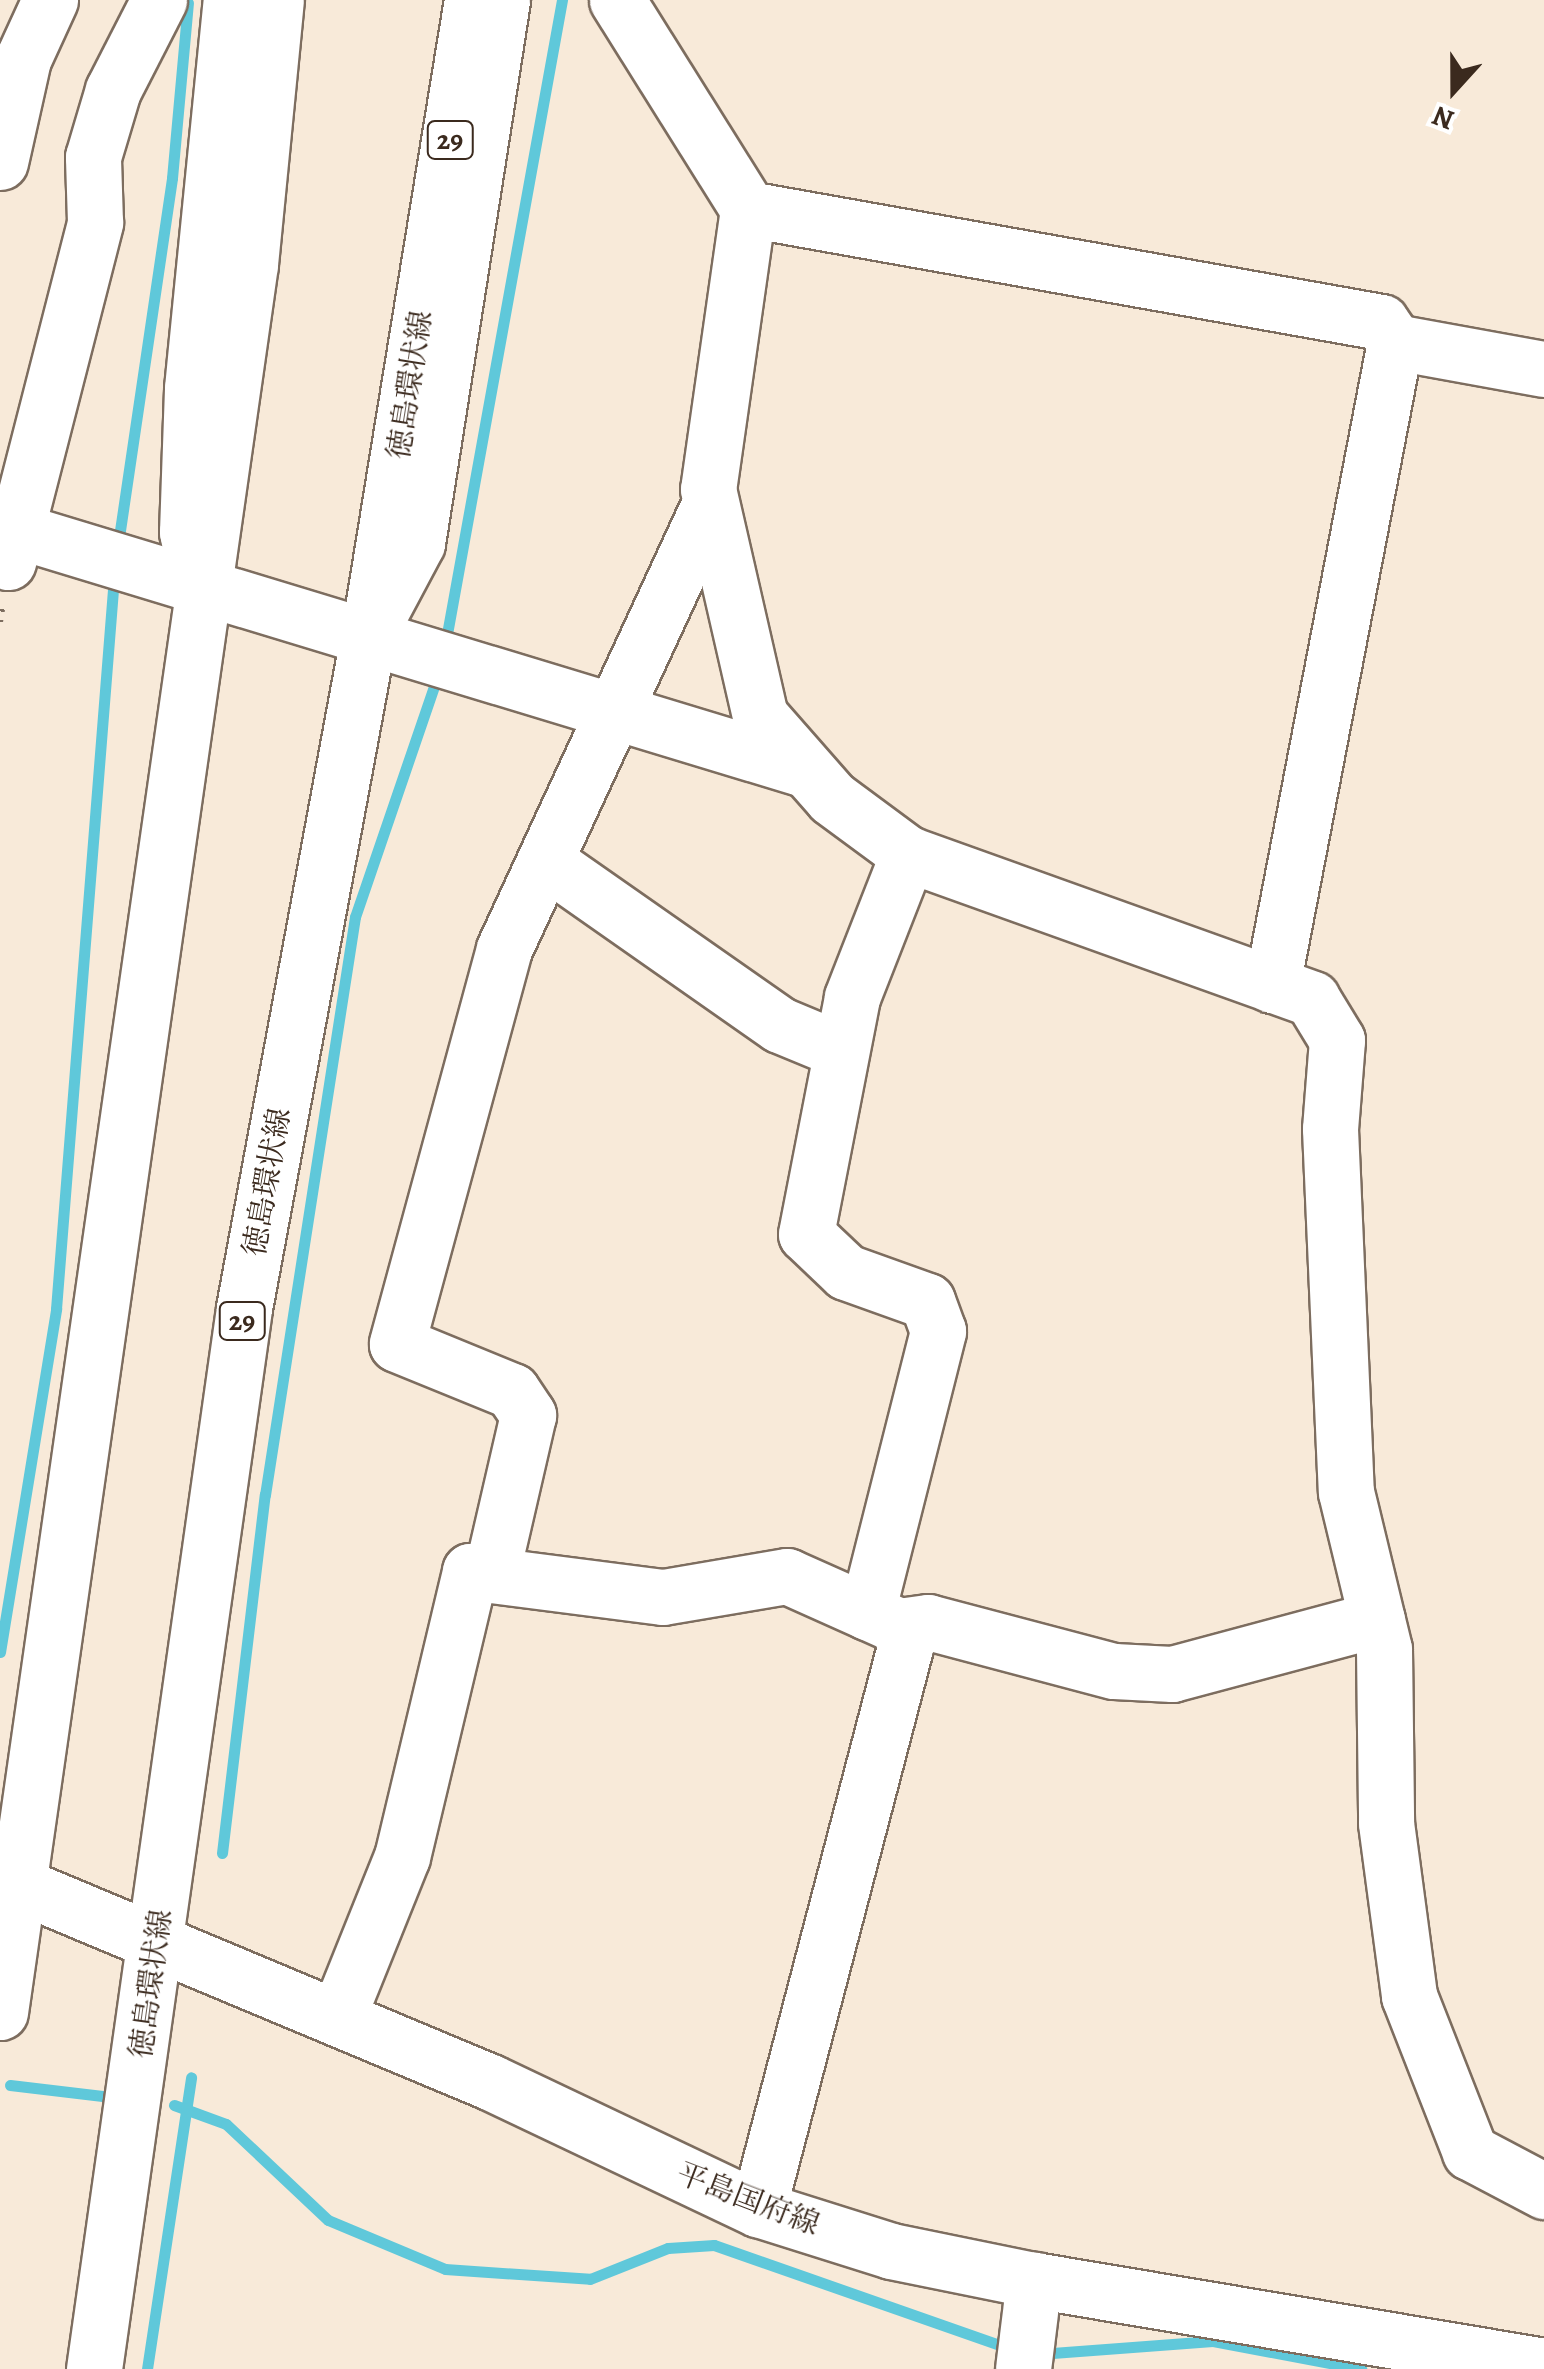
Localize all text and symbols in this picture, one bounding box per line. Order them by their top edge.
north arrow [1404,40,1504,140]
text: N [1427,97,1460,139]
road number: 29 [425,117,475,163]
street label: 徳島環状線 [380,308,440,462]
street label: 徳島環状線 [236,1105,298,1259]
road number: 29 [217,1298,267,1344]
street label: 徳島環状線 [123,1907,179,2061]
street label: 平島国府線 [672,2155,824,2243]

